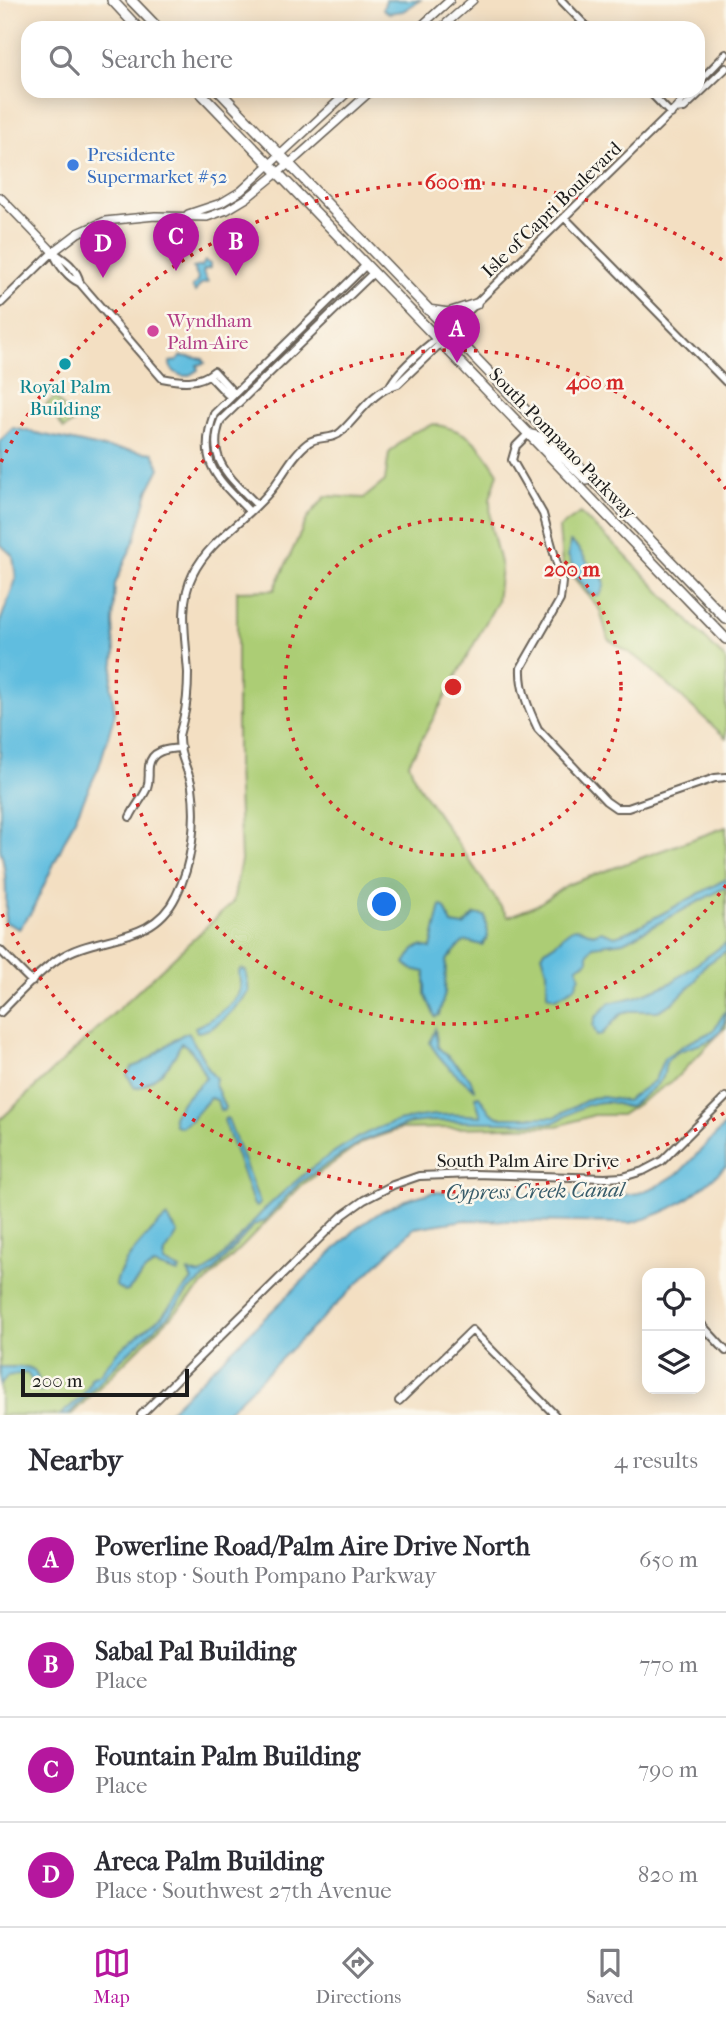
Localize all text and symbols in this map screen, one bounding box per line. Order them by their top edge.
search box [21,21,705,98]
icon: search [45,41,83,79]
text: Search here [101,44,233,75]
street label: Isle of Capri Boulevard [477,137,627,282]
place label: Presidente Supermarket #52 [87,144,228,188]
marker: Presidente Supermarket #52 [65,157,81,173]
text: 600 m [425,170,482,194]
pin: C [153,213,199,271]
pin: B [213,218,259,276]
pin: D [80,220,126,278]
pin: A [434,305,480,363]
place label: Wyndham Palm-Aire [166,310,252,354]
marker: Wyndham Palm-Aire [145,323,161,339]
marker: Royal Palm Building [57,356,73,372]
street label: South Pompano Parkway [484,363,641,525]
text: 400 m [565,370,624,395]
place label: Royal Palm Building [19,376,111,420]
text: 200 m [544,557,601,581]
centre of rings [441,675,465,699]
your location [367,887,401,921]
street label: South Palm Aire Drive [437,1150,619,1172]
water label: Cypress Creek Canal [446,1177,627,1205]
map controls [642,1268,705,1394]
button: locate [642,1268,705,1331]
button: layers [642,1331,705,1394]
scale bar [21,1366,189,1398]
text: 200 m [32,1370,83,1392]
text: Nearby [28,1443,123,1478]
text: 4 results [614,1447,698,1474]
text: Powerline Road/Palm Aire Drive North [95,1531,530,1562]
text: A [44,1546,58,1573]
text: 650 m [639,1546,698,1573]
text: Bus stop · South Pompano Parkway [95,1562,436,1589]
text: Sabal Pal Building [95,1636,296,1667]
text: B [44,1651,58,1678]
text: 770 m [639,1651,698,1678]
text: Place [95,1667,147,1694]
text: Fountain Palm Building [95,1741,360,1772]
text: C [43,1756,59,1783]
text: 790 m [638,1756,698,1783]
text: Place [95,1772,147,1799]
text: Areca Palm Building [95,1846,324,1877]
text: D [42,1861,60,1888]
text: 820 m [638,1861,698,1888]
text: Place · Southwest 27th Avenue [95,1877,392,1904]
tab: Map [93,1944,131,2008]
tab: Directions [316,1944,401,2008]
tab: Saved [586,1944,633,2008]

